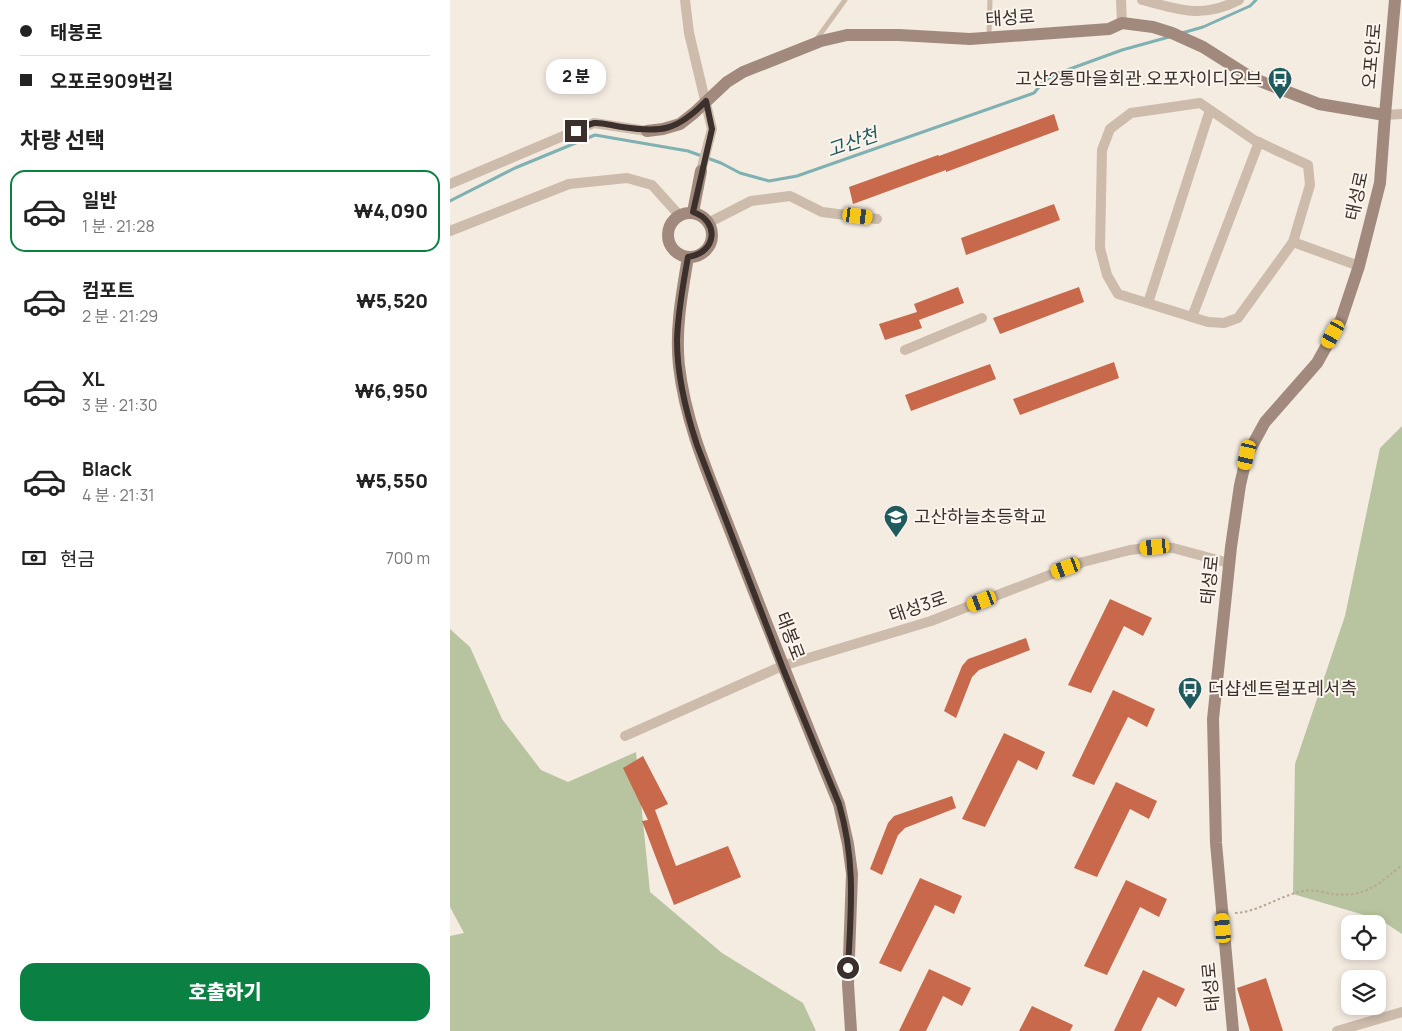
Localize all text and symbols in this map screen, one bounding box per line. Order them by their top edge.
street label: 태성로 [984,3,1036,31]
text: 태봉로 [50,19,102,45]
street label: 오포안로 [1356,22,1386,90]
callout: 2 분 [546,58,606,94]
text: 2 분 [562,65,590,87]
place label: 고산2통마을회관.오포자이디오브 [1015,66,1262,90]
bus stop icon: 고산2통마을회관.오포자이디오브 [1267,66,1293,100]
text: 오포로909번길 [50,68,174,94]
route end [565,120,587,142]
water label: 고산천 [823,121,882,163]
text: 차량 선택 [20,125,105,155]
street label: 태성로 [1339,169,1373,223]
text: 일반 [82,187,117,213]
icon: car [22,189,67,234]
text: ₩4,090 [354,198,428,224]
car [842,207,873,225]
text: 1 분 · 21:28 [82,215,155,237]
text: 컴포트 [82,277,134,303]
icon: car [22,279,67,324]
text: ₩5,520 [356,288,428,314]
text: 2 분 · 21:29 [82,305,158,327]
car [1319,317,1346,351]
text: XL [82,366,105,392]
icon: car [22,369,67,414]
text: ₩6,950 [355,378,428,404]
text: 3 분 · 21:30 [82,394,158,416]
car [1236,439,1257,471]
text: Black [82,456,131,482]
icon: car [22,459,67,504]
text: ₩5,550 [356,468,428,494]
text: 4 분 · 21:31 [82,484,155,506]
school or university icon: 고산하늘초등학교 [883,504,909,538]
place label: 고산하늘초등학교 [914,504,1046,528]
car [1139,538,1170,556]
icon: cash [20,544,48,572]
text: 현금 [60,546,95,572]
text: 700 m [386,547,430,569]
street label: 태성로 [1194,554,1224,606]
car [1049,556,1082,580]
street label: 태성3로 [886,585,950,627]
car [965,589,998,613]
street label: 태봉로 [771,608,811,663]
bus stop icon: 더샵센트럴포레서측 [1177,676,1203,710]
place label: 더샵센트럴포레서측 [1208,676,1357,700]
car [1214,912,1231,944]
map controls [1341,915,1386,1015]
button: locate [1341,915,1386,960]
route start [837,957,859,979]
street label: 태성로 [1196,961,1224,1013]
button: 호출하기 [20,963,430,1021]
button: layers [1341,970,1386,1015]

